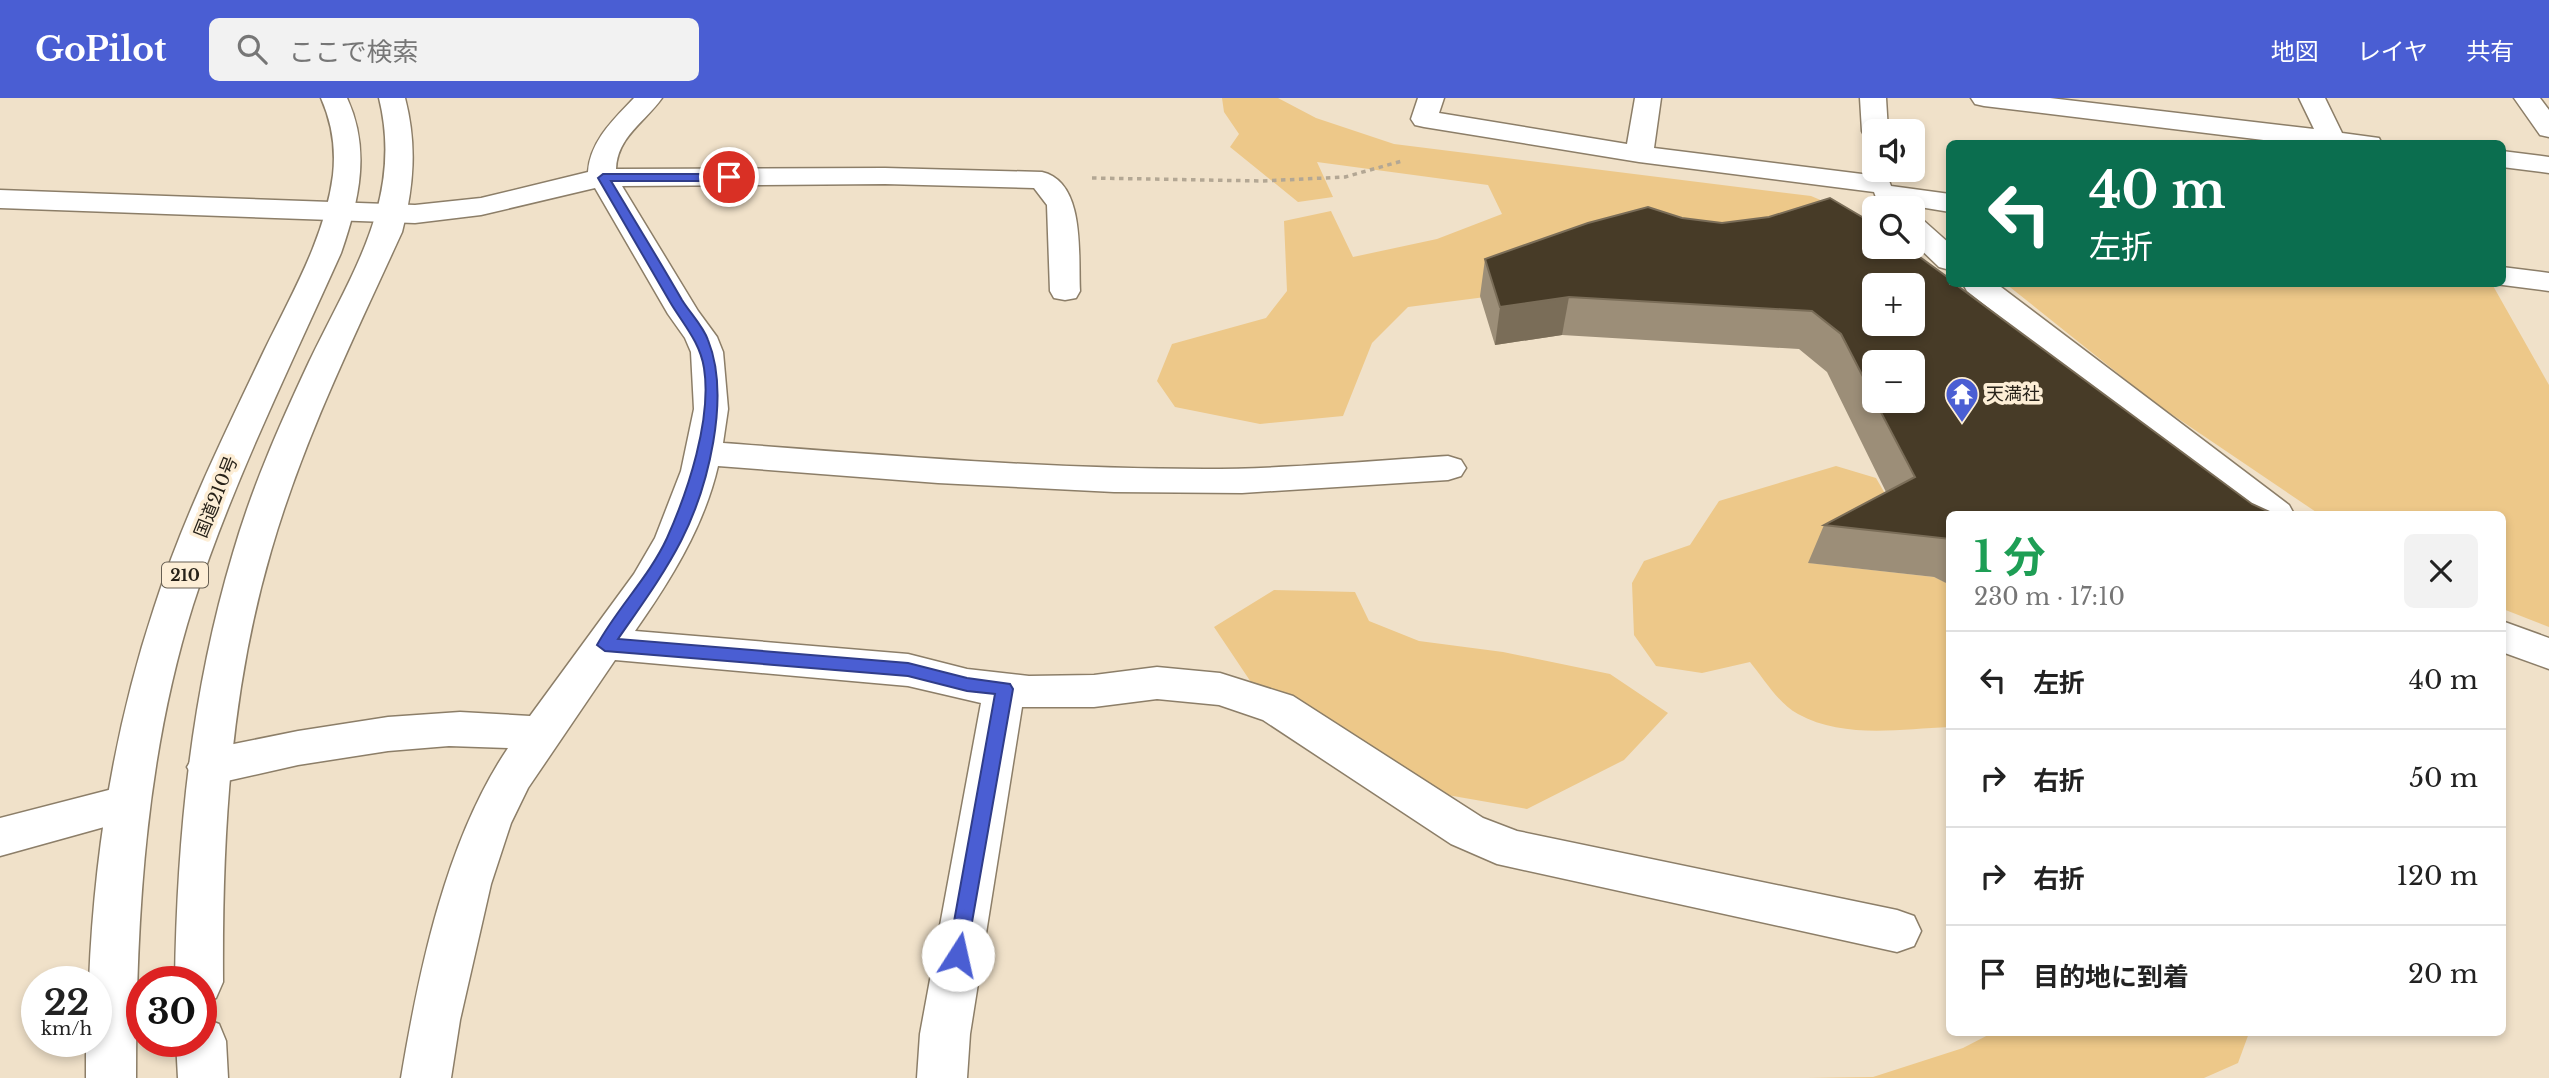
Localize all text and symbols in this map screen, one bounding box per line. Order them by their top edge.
search box [209,18,699,81]
text: GoPilot [35,29,167,70]
icon: search [233,30,271,68]
text: ここで検索 [289,36,419,68]
text: 地図 [2271,37,2319,66]
text: レイヤ [2357,37,2428,66]
text: 共有 [2466,37,2514,66]
map controls [1862,119,1925,413]
button: sound [1862,119,1925,182]
pin [699,147,759,207]
icon: arrive [710,158,748,196]
text: 40 m [2089,160,2226,221]
icon: left [1974,168,2065,259]
button: search [1862,196,1925,259]
text: 左折 [2089,227,2153,267]
button: + [1862,273,1925,336]
button: − [1862,350,1925,413]
temple icon: 天満社 [1943,375,1981,424]
place label: 天満社 [1986,383,2040,405]
street label: 国道210号 [190,453,242,541]
text: 1 分 [1974,531,2045,583]
button: close [2404,534,2478,608]
road number: 210 [162,562,208,588]
text: 230 m · 17:10 [1974,583,2125,611]
icon: left [1974,661,2012,699]
text: 40 m [2409,664,2478,696]
text: 左折 [2033,667,2085,699]
icon: right [1974,759,2012,797]
text: 50 m [2409,762,2478,794]
text: 右折 [2033,765,2085,797]
icon: right [1974,857,2012,895]
text: 120 m [2396,860,2478,892]
text: 右折 [2033,863,2085,895]
position arrow [921,918,995,992]
icon: arrive [1974,955,2012,993]
text: 20 m [2408,958,2478,990]
text: 目的地に到着 [2033,961,2189,993]
speed limit sign: 30 [126,966,217,1057]
text: 22 [44,981,89,1024]
text: km/h [41,1018,92,1040]

